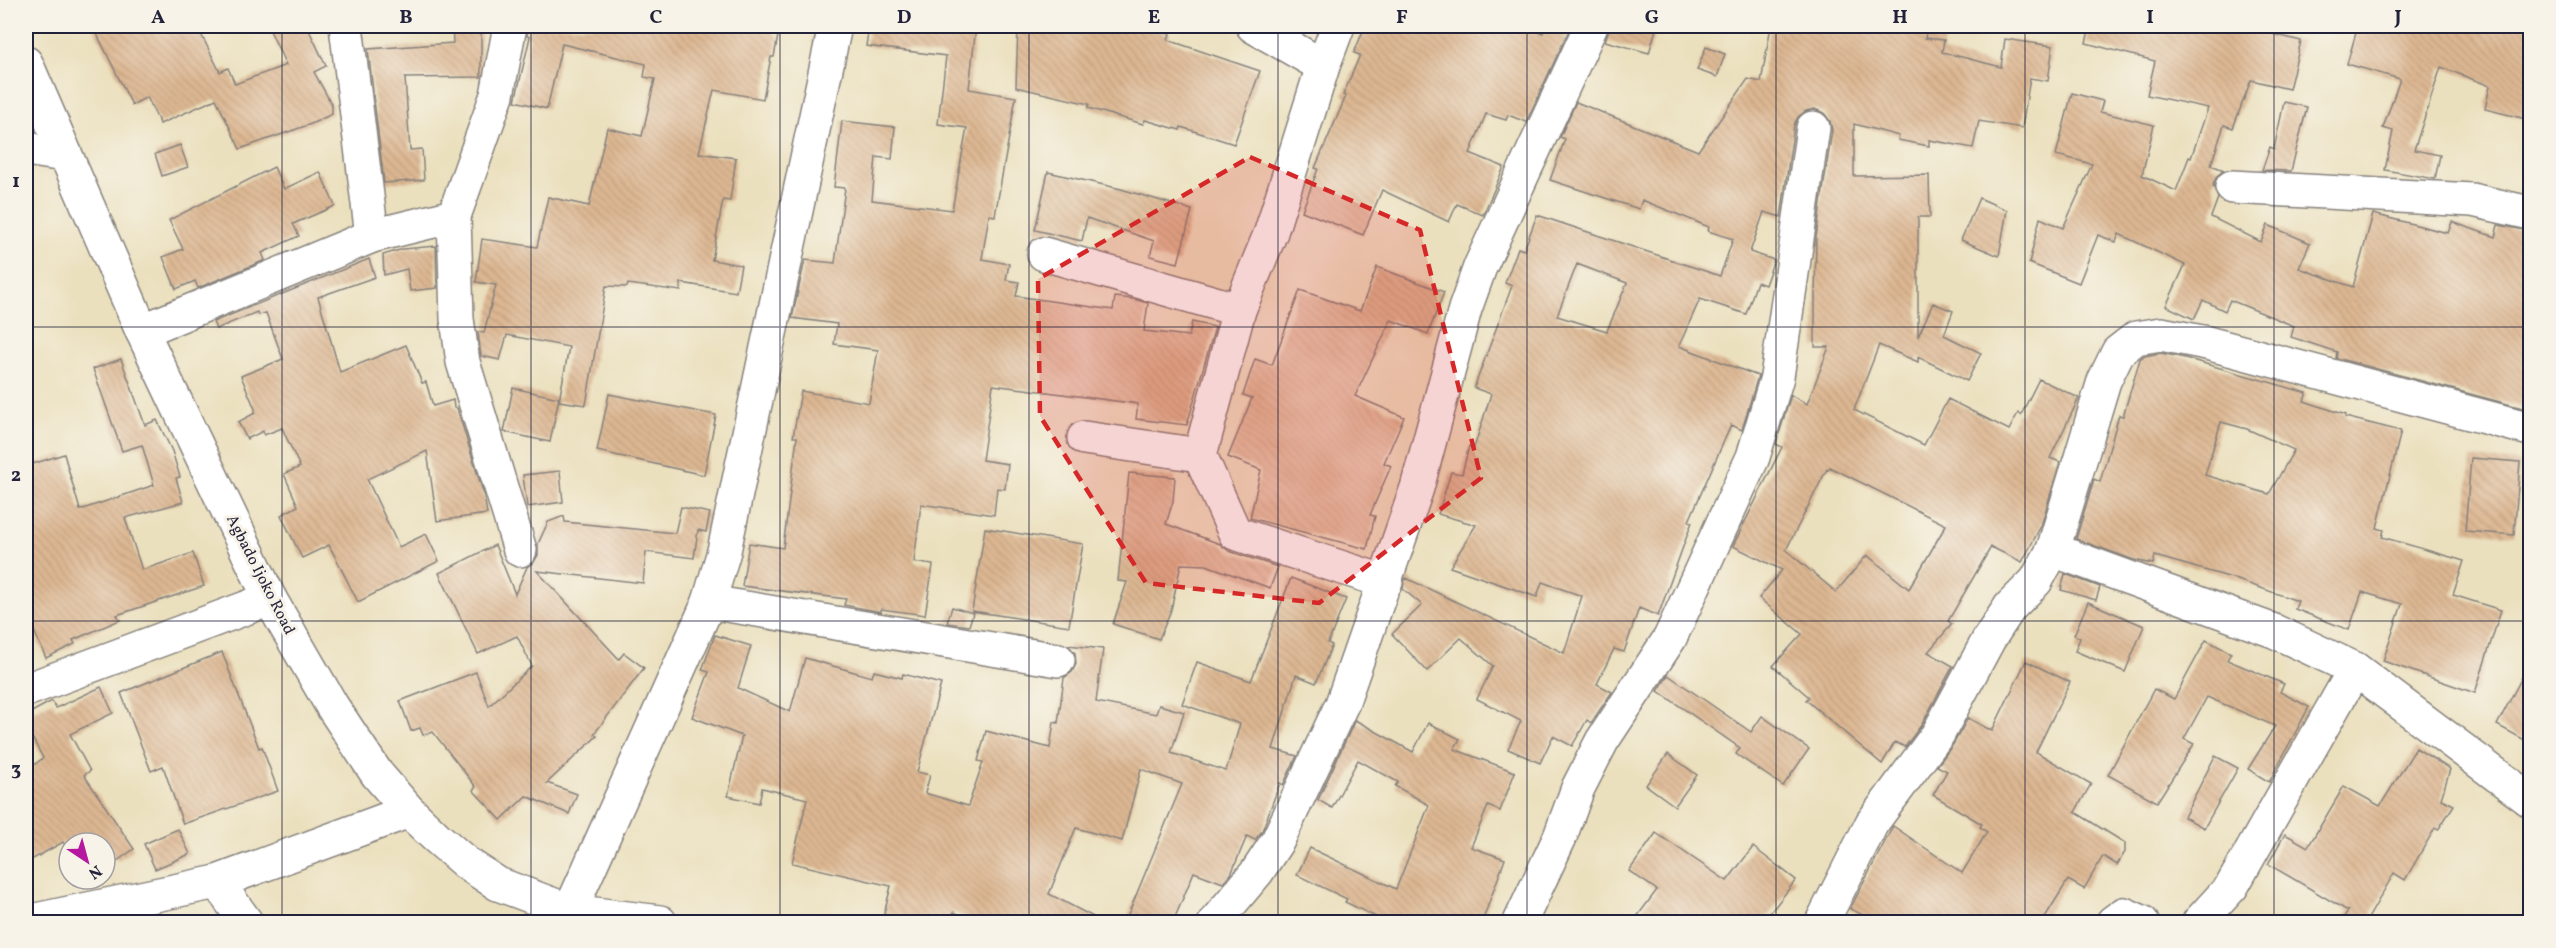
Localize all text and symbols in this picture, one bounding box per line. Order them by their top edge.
text: A [151,4,165,32]
text: B [399,4,413,32]
text: C [650,4,663,32]
text: D [897,4,911,32]
text: E [1148,4,1160,32]
text: F [1396,4,1408,32]
text: G [1645,4,1659,32]
text: H [1892,4,1908,32]
text: I [2146,4,2154,32]
text: J [2393,4,2402,32]
text: 1 [12,168,20,196]
text: 2 [11,462,21,490]
street label: Agbado Ijoko Road [220,511,300,639]
text: 3 [11,756,21,784]
north arrow [57,831,117,891]
text: N [83,859,106,884]

